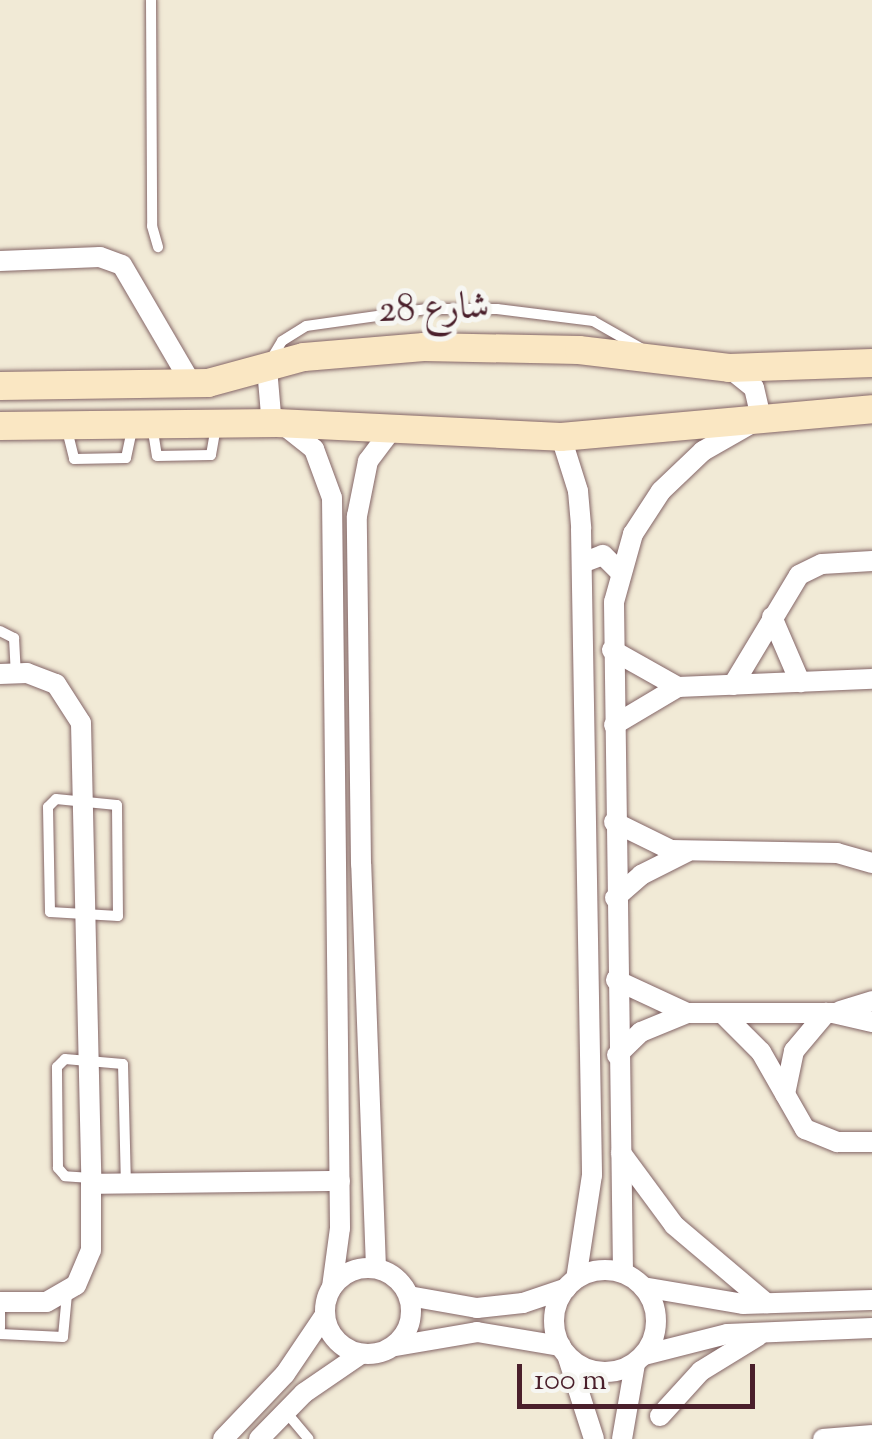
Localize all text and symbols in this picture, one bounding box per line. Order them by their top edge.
street label: شارع 28 [378,286,490,336]
scale bar [522,1344,760,1406]
text: 100 m [534,1360,607,1403]

